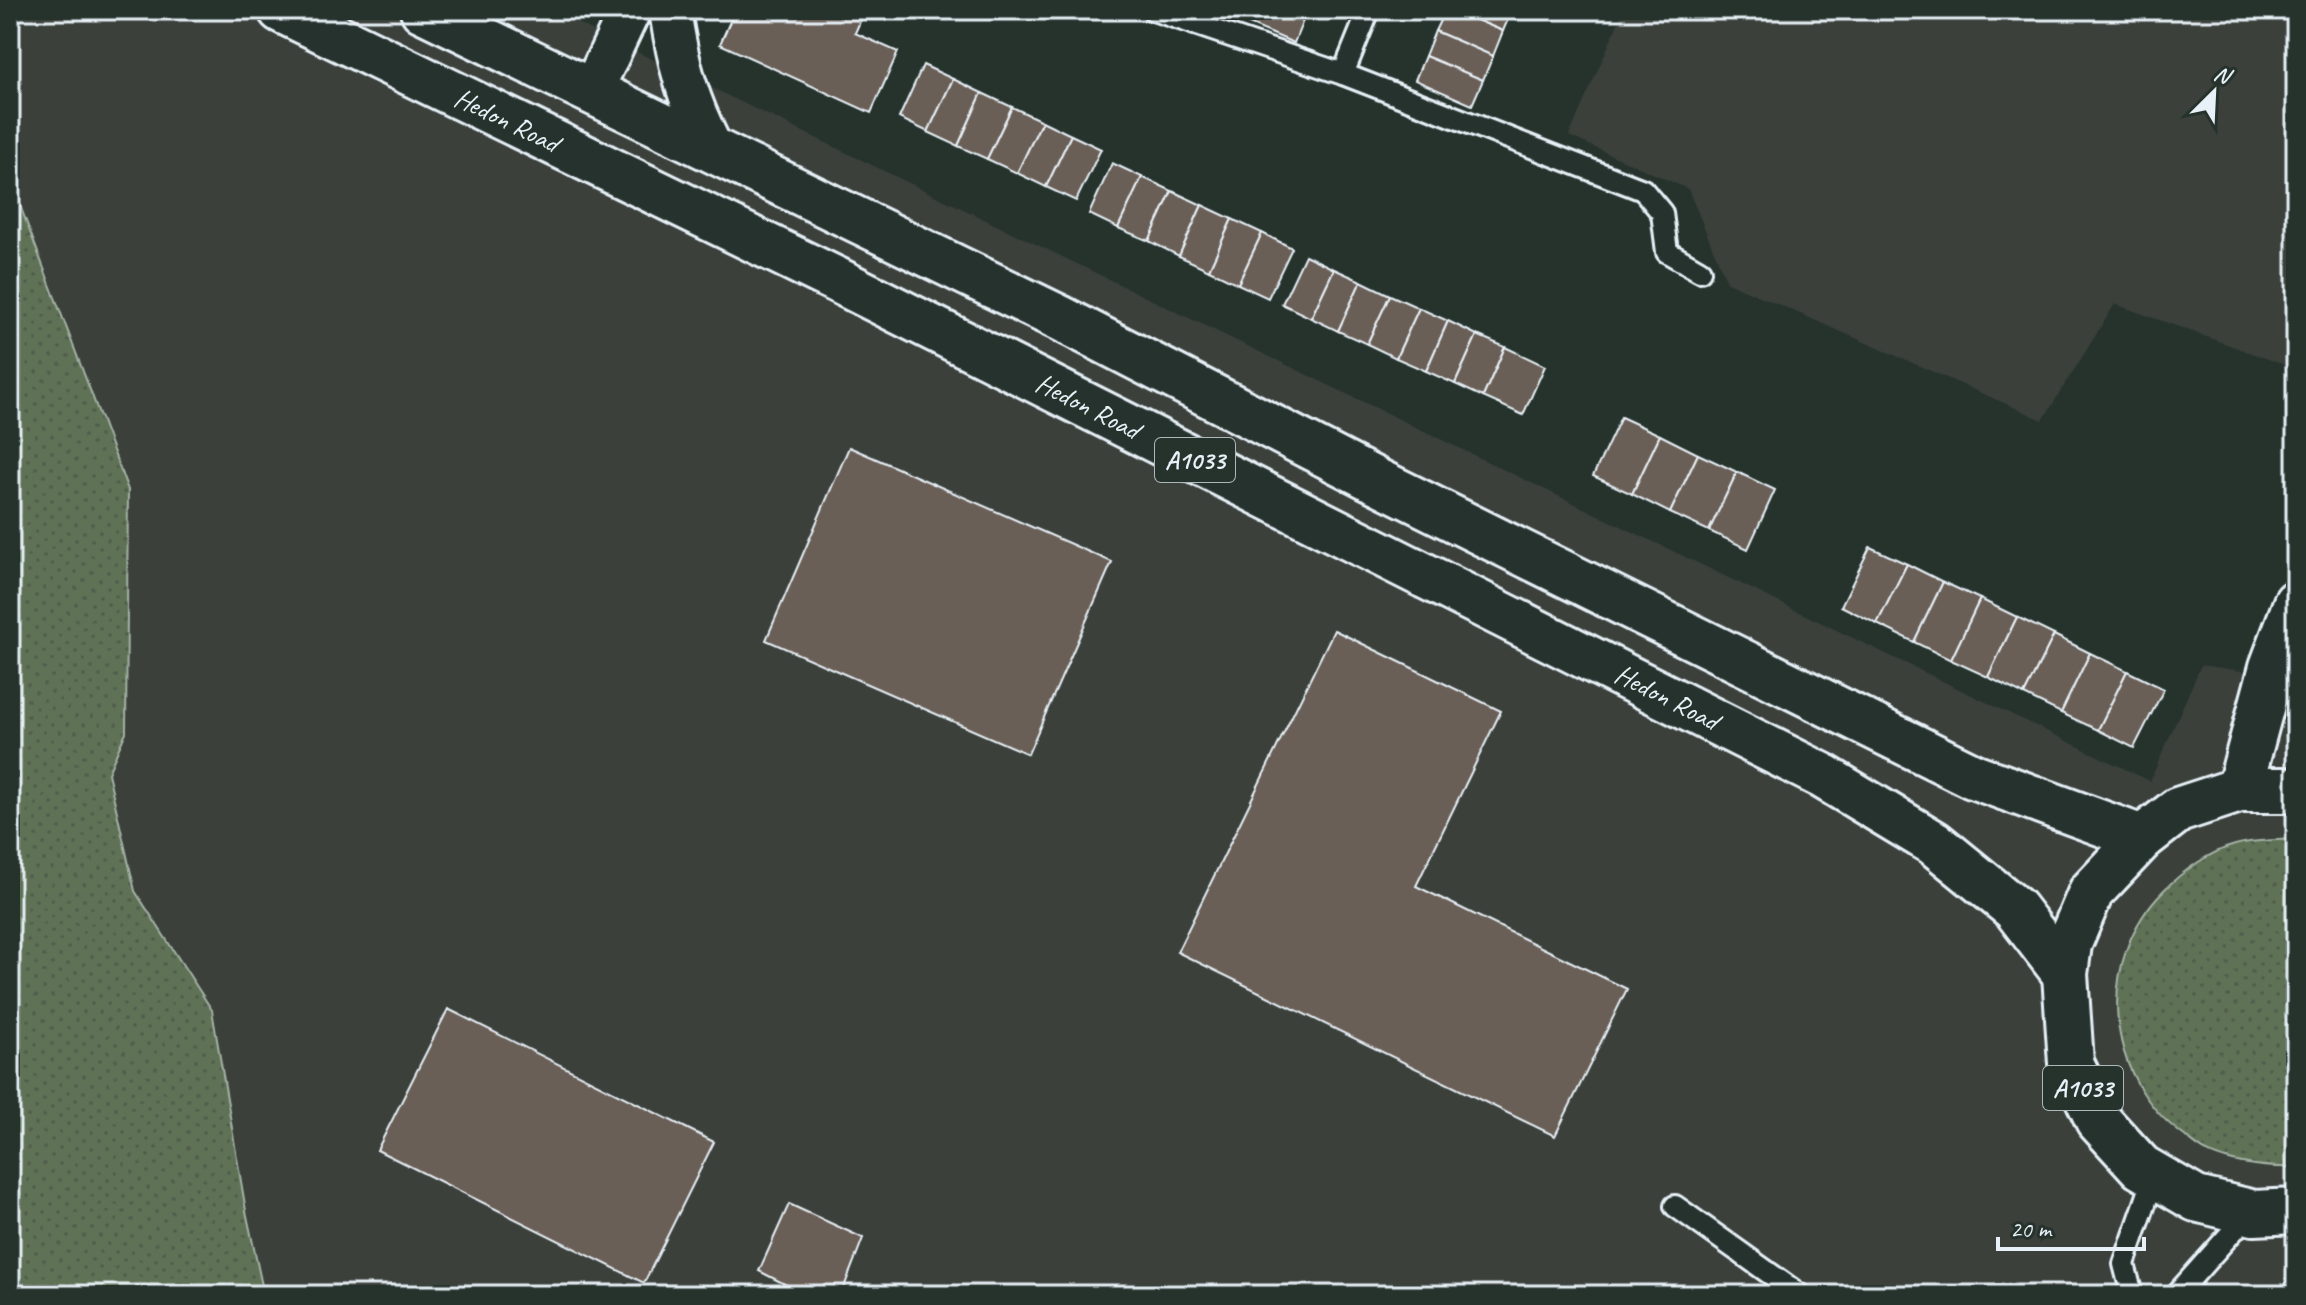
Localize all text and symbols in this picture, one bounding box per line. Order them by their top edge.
north arrow [2174,52,2254,132]
text: N [2210,59,2237,92]
street label: Hedon Road [449,80,569,162]
street label: Hedon Road [1030,365,1149,449]
road number: A1033 [1155,438,1235,482]
street label: Hedon Road [1609,656,1728,740]
road number: A1033 [2043,1066,2123,1110]
scale bar [1998,1201,2144,1251]
text: 20 m [2010,1214,2053,1244]

